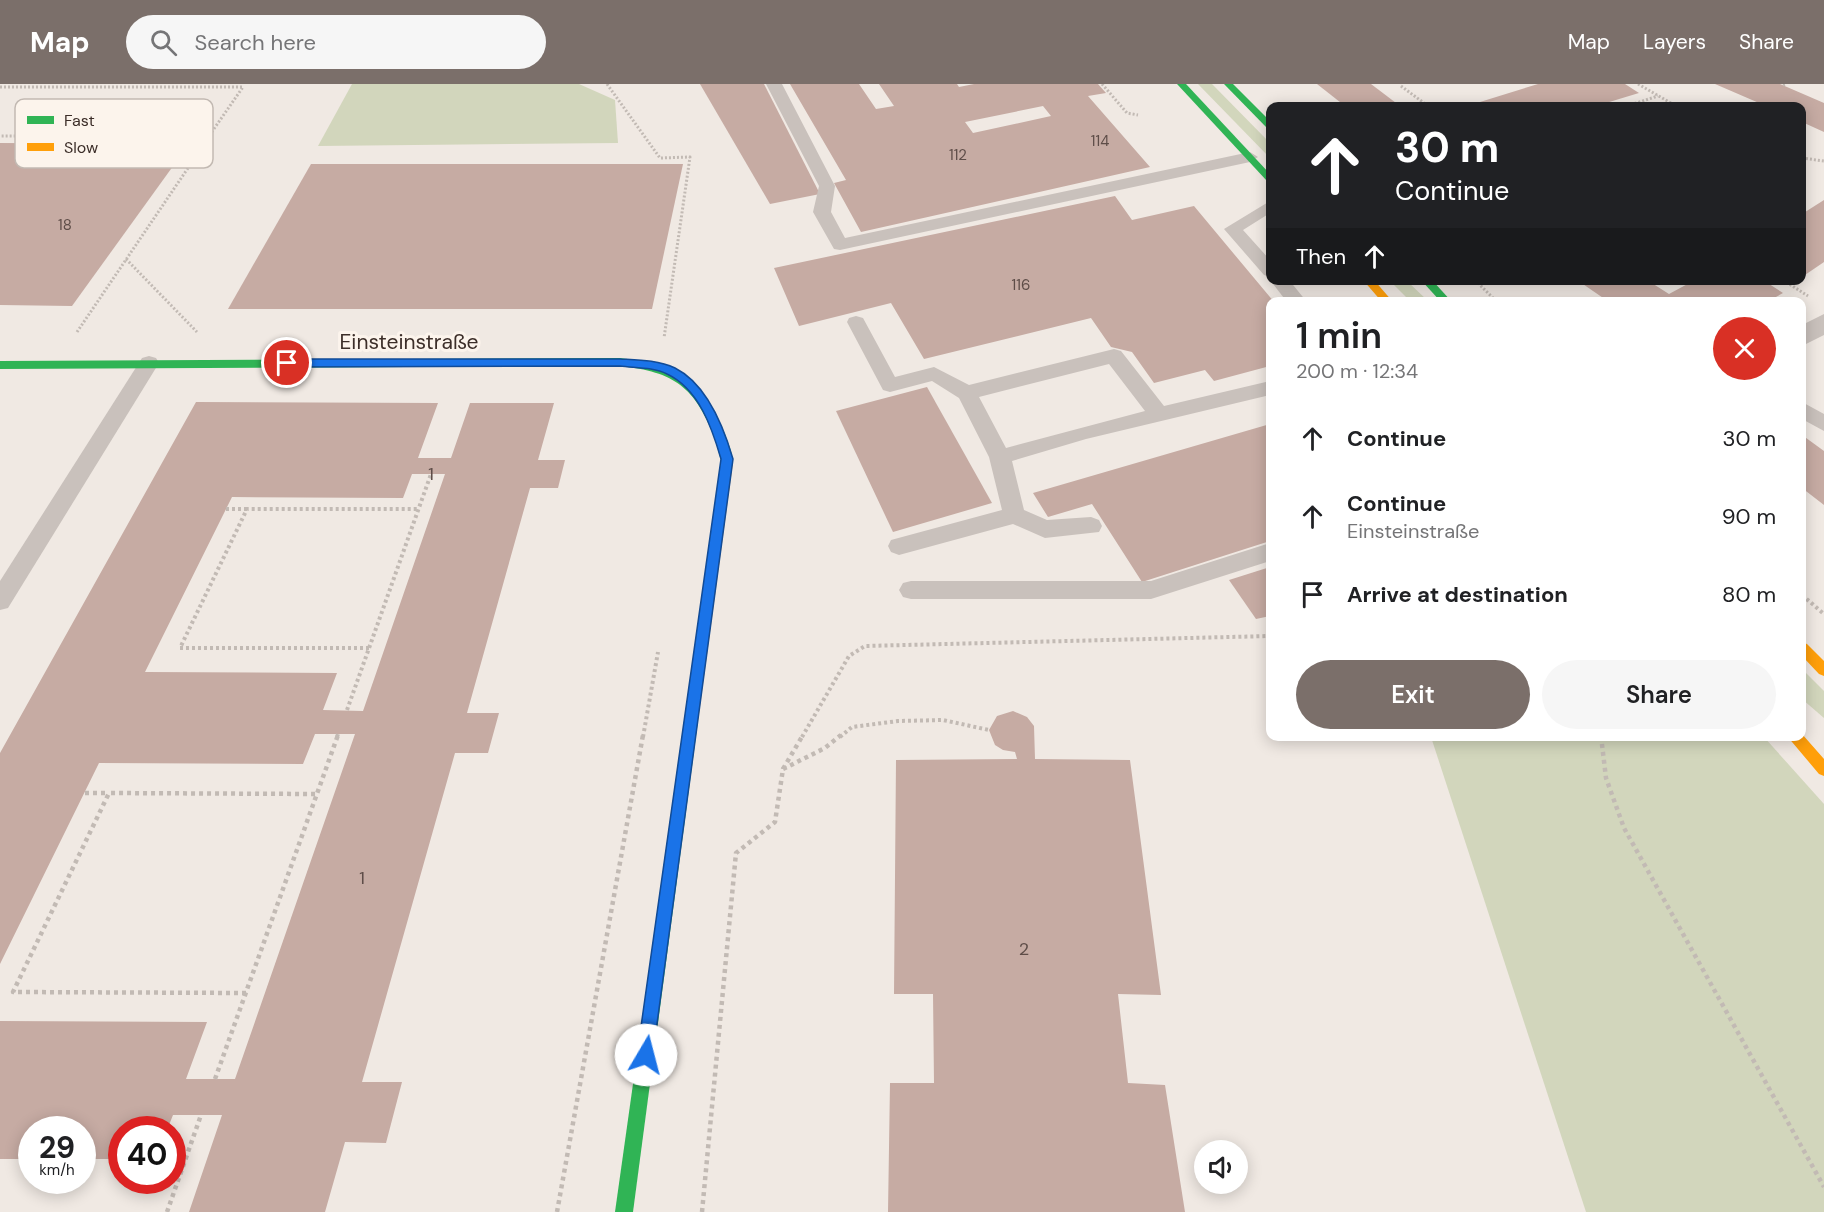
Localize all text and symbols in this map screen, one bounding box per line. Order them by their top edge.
search box [126,15,546,69]
text: Map [30,24,90,61]
icon: search [147,26,180,59]
text: Search here [195,28,316,57]
text: Map [1568,28,1610,56]
text: Layers [1643,28,1706,56]
text: Share [1739,28,1794,56]
legend [15,99,213,168]
text: Fast [64,110,95,131]
text: 30 m [1395,120,1499,175]
icon: ahead [1296,126,1374,204]
house number: 114 [1091,131,1109,151]
text: Slow [64,137,98,158]
house number: 112 [949,145,967,165]
text: Continue [1395,173,1509,208]
house number: 18 [58,215,72,235]
icon: ahead [1358,240,1391,273]
text: Then [1296,242,1346,271]
house number: 116 [1012,275,1030,295]
text: 1 min [1296,312,1382,359]
button: close [1713,317,1776,380]
street label: Einsteinstraße [339,328,479,356]
pin [261,337,312,388]
icon: arrive [270,346,303,379]
text: 200 m · 12:34 [1296,358,1418,384]
icon: ahead [1296,422,1329,455]
text: Continue [1347,424,1446,453]
text: 30 m [1722,424,1776,453]
house number: 1 [428,462,434,486]
text: Continue [1347,489,1446,518]
icon: ahead [1296,500,1329,533]
text: 90 m [1722,502,1776,531]
text: Einsteinstraße [1347,518,1479,544]
icon: arrive [1296,578,1329,611]
text: Arrive at destination [1347,580,1568,609]
text: 80 m [1722,580,1776,609]
button: Exit [1296,660,1530,729]
button: Share [1542,660,1776,729]
house number: 1 [359,866,365,890]
house number: 2 [1019,937,1029,961]
position arrow [614,1023,678,1087]
speed limit sign: 40 [108,1116,186,1194]
text: 29 [39,1128,75,1167]
map controls [1194,1140,1248,1194]
button: sound [1194,1140,1248,1194]
text: km/h [39,1160,75,1180]

